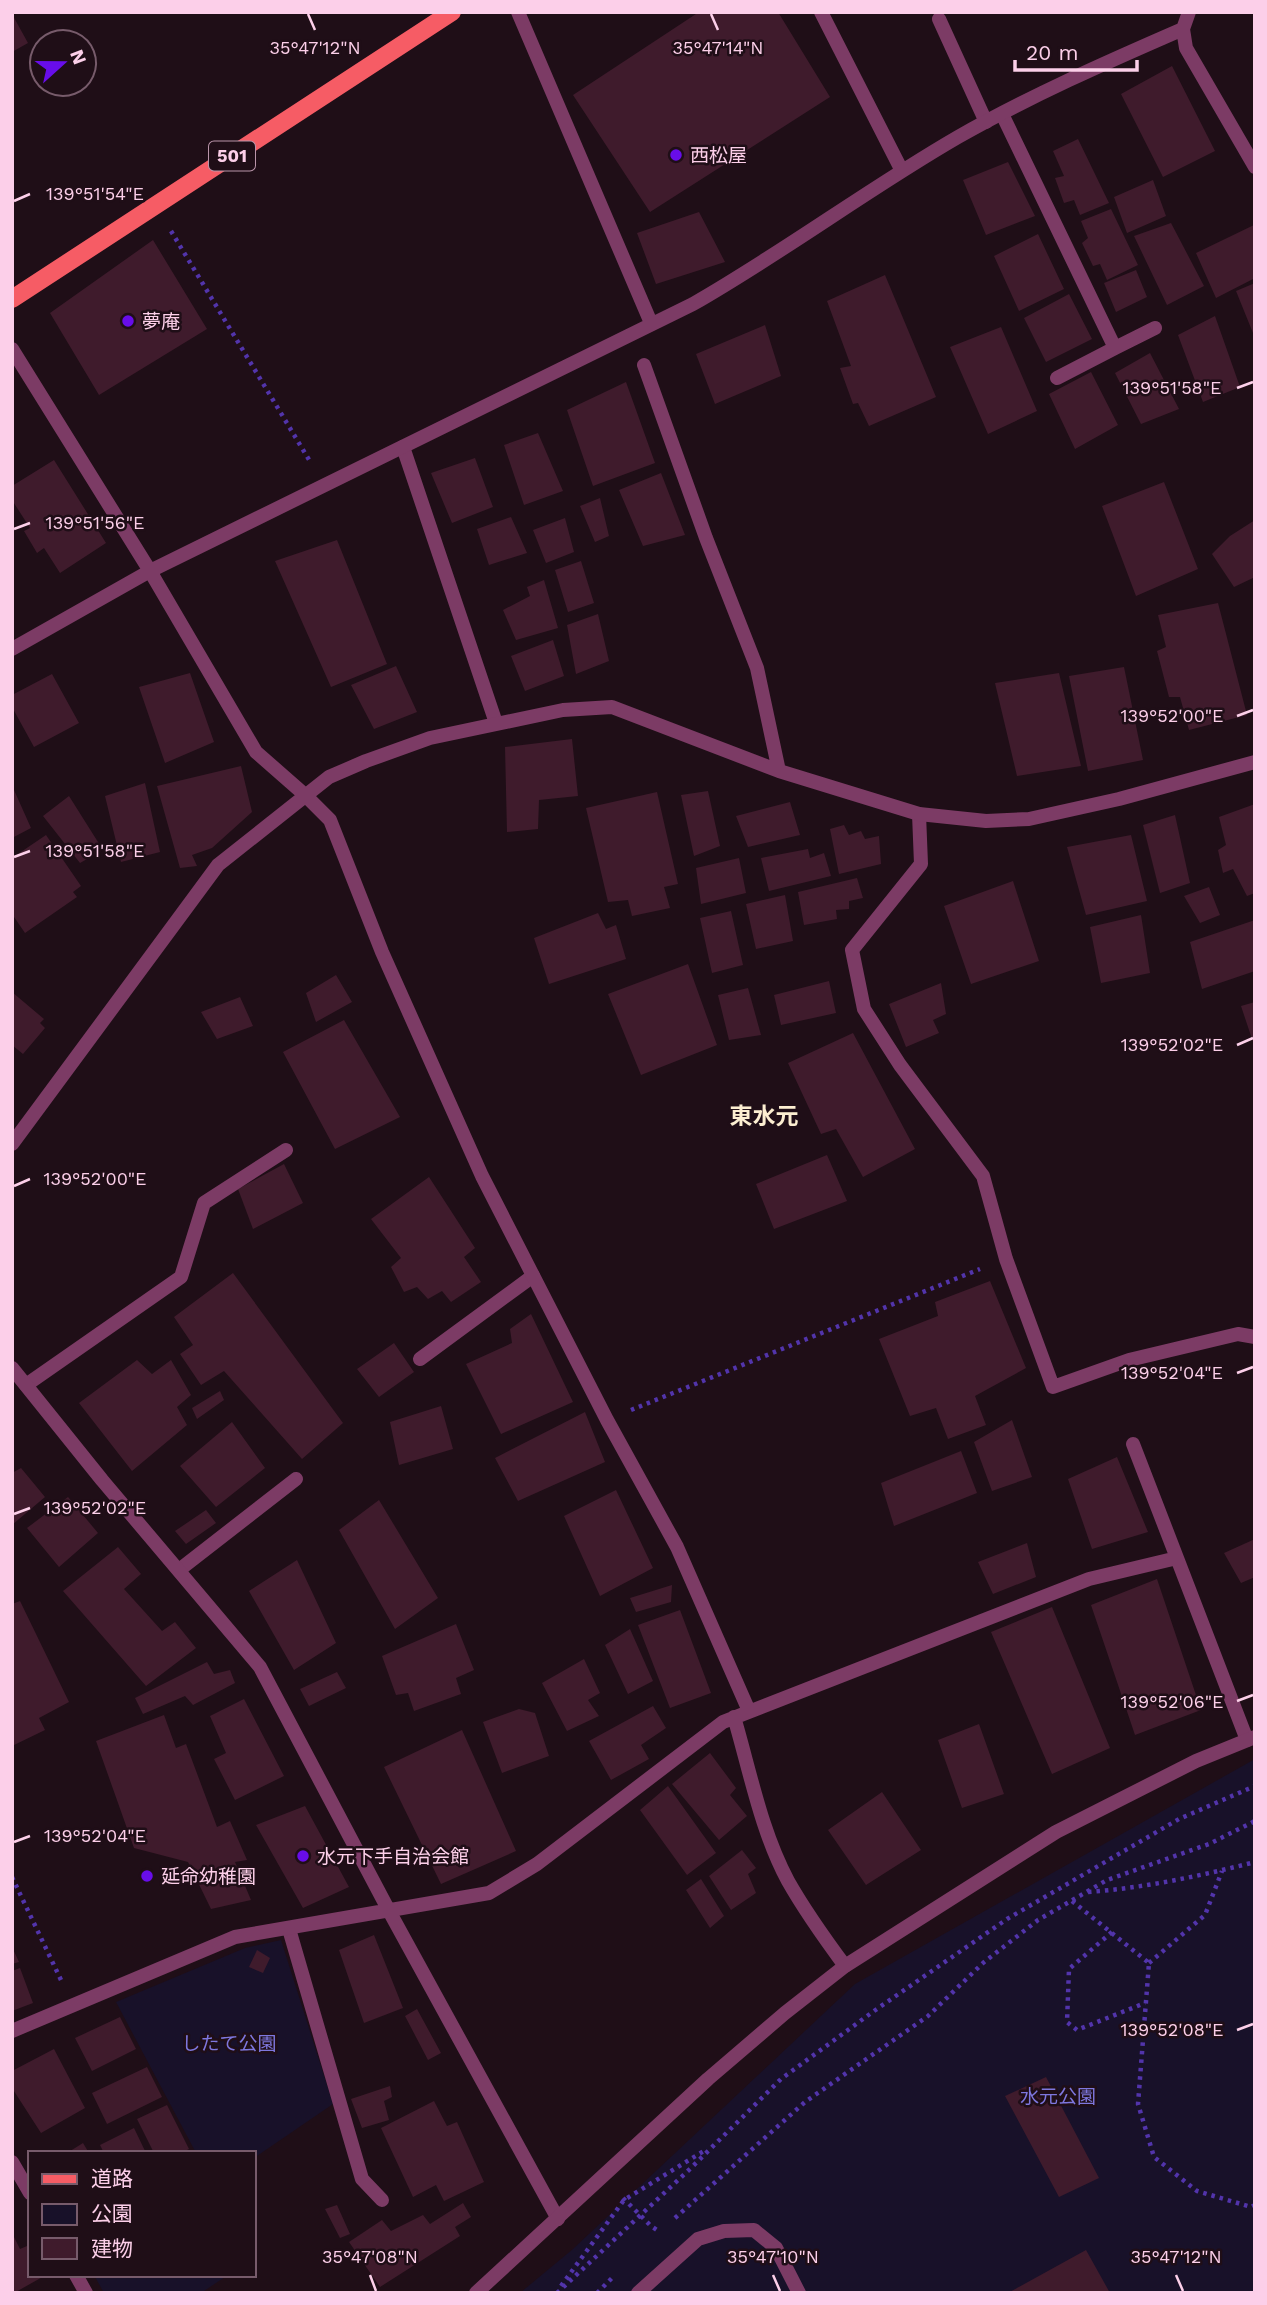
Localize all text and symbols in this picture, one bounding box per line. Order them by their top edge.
north arrow [28,28,98,98]
scale bar [1015,28,1138,72]
text: 35°47'12"N [269,37,361,58]
text: 35°47'14"N [673,37,763,58]
text: 20 m [1026,40,1078,65]
text: N [65,46,92,68]
road number: 501 [209,141,255,170]
place label: 西松屋 [690,144,747,167]
marker: 西松屋 [668,147,684,163]
text: 139°51'54"E [46,183,144,204]
place label: 夢庵 [142,310,180,333]
marker: 夢庵 [120,313,136,329]
text: 139°51'58"E [1123,377,1221,398]
text: 139°51'56"E [46,512,144,533]
text: 139°52'00"E [1120,705,1224,726]
text: 139°51'58"E [46,840,144,861]
text: 139°52'02"E [1121,1034,1223,1055]
district label: 東水元 [730,1103,799,1130]
text: 139°52'00"E [43,1168,147,1189]
text: 139°52'04"E [1121,1362,1223,1383]
text: 139°52'02"E [44,1497,146,1518]
text: 139°52'06"E [1121,1691,1223,1712]
text: 139°52'04"E [44,1825,146,1846]
place label: 水元下手自治会館 [317,1845,469,1868]
marker: 水元下手自治会館 [295,1848,311,1864]
place label: 延命幼稚園 [161,1865,256,1888]
marker: 延命幼稚園 [139,1868,155,1884]
text: 139°52'08"E [1120,2019,1224,2040]
park label: したて公園 [181,2032,277,2055]
park label: 水元公園 [1020,2085,1096,2108]
legend [28,2151,256,2277]
text: 道路 [91,2166,133,2191]
text: 公園 [91,2201,133,2226]
text: 建物 [91,2236,133,2261]
text: 35°47'08"N [322,2246,418,2267]
text: 35°47'10"N [727,2246,819,2267]
text: 35°47'12"N [1130,2246,1222,2267]

